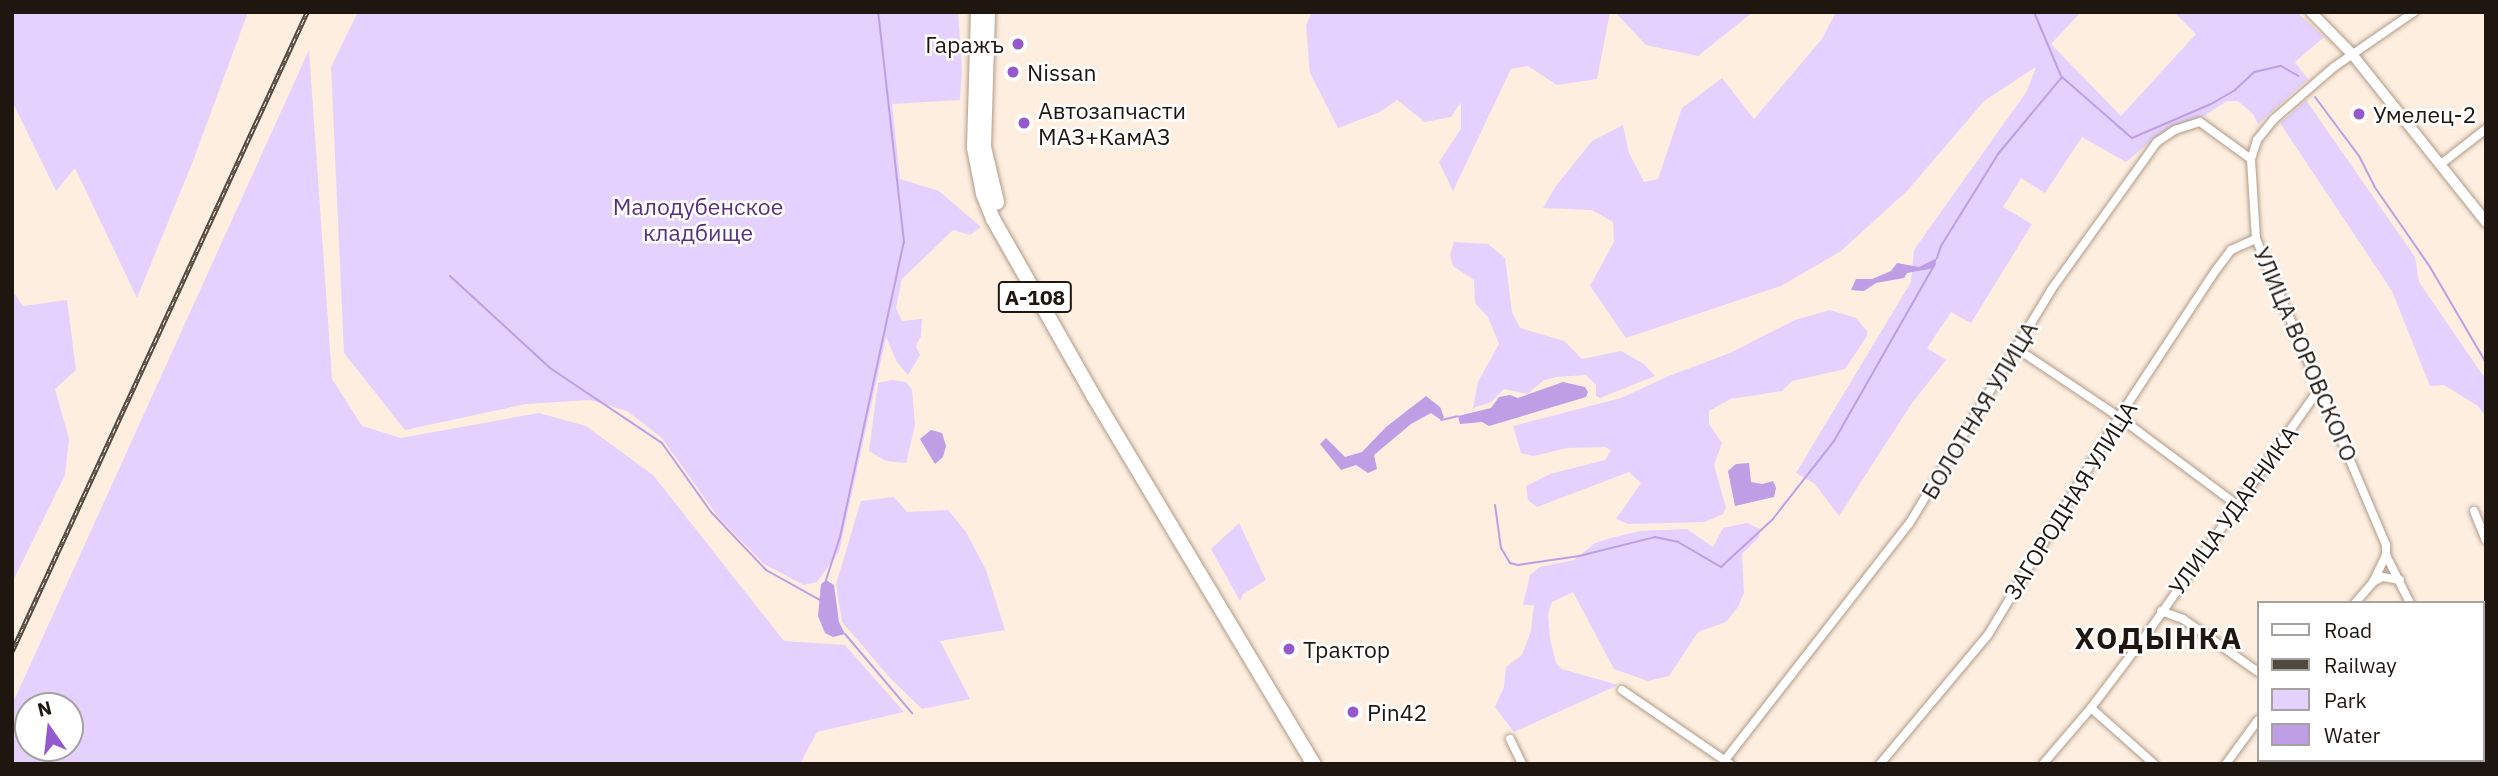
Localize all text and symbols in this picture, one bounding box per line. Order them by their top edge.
place label: Гаражъ [925,30,1004,58]
marker: Гаражъ [1010,36,1026,52]
place label: Nissan [1027,58,1097,86]
marker: Nissan [1005,64,1021,80]
place label: Автозапчасти МАЗ+КамАЗ [1038,96,1186,150]
place label: Умелец-2 [2373,100,2476,128]
marker: Умелец-2 [2351,106,2367,122]
marker: Автозапчасти МАЗ+КамАЗ [1016,115,1032,131]
park label: Малодубенское кладбище [613,192,783,246]
street label: УЛИЦА ВОРОВСКОГО [2248,243,2364,465]
road number: А-108 [996,280,1074,314]
street label: БОЛОТНАЯ УЛИЦА [1915,316,2043,504]
street label: ЗАГОРОДНАЯ УЛИЦА [1998,396,2142,604]
street label: УЛИЦА УДАРНИКА [2163,420,2303,600]
legend [2256,601,2484,762]
text: Road [2324,616,2372,644]
district label: ХОДЫНКА [2075,620,2243,656]
place label: Трактор [1303,635,1390,663]
marker: Трактор [1281,641,1297,657]
text: Railway [2324,651,2397,679]
text: Park [2324,686,2367,714]
north arrow [14,692,84,762]
text: N [35,695,54,722]
place label: Pin42 [1367,698,1427,726]
marker: Pin42 [1345,704,1361,720]
text: Water [2324,721,2380,749]

